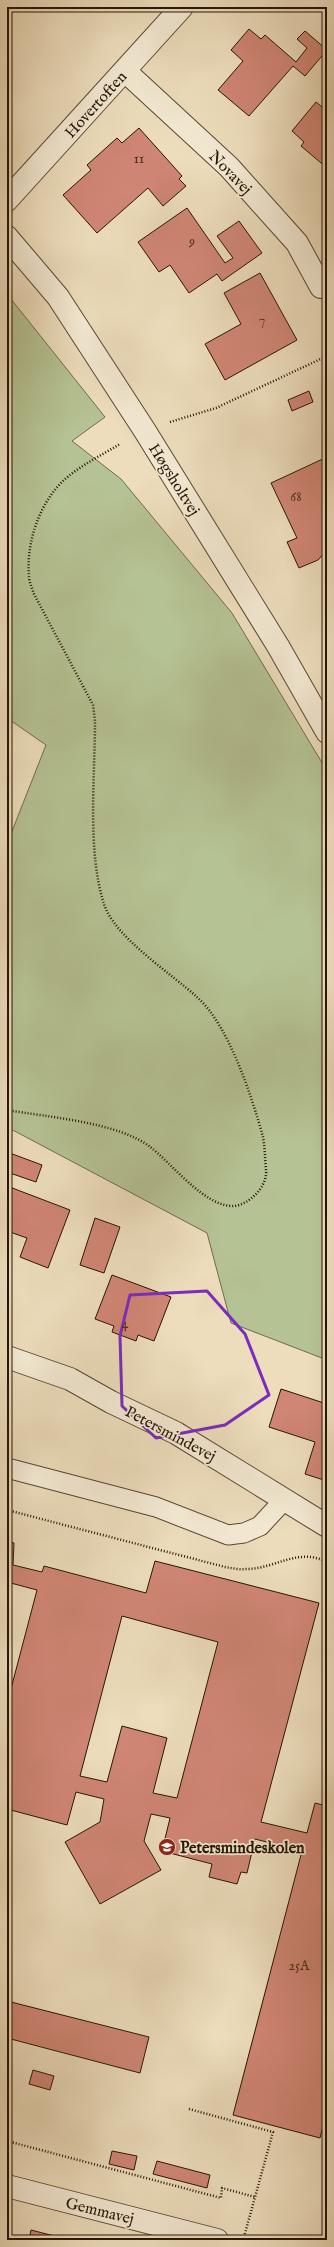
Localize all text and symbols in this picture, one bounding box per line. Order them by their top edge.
street label: Hovertoften [61,67,132,143]
street label: Novavej [204,147,255,200]
house number: 11 [134,150,144,168]
house number: 9 [188,233,195,251]
house number: 7 [259,311,265,329]
street label: Høgsholtvej [143,440,203,520]
house number: 68 [290,488,302,506]
house number: 4 [122,1315,129,1333]
street label: Petersmindevej [121,1402,219,1467]
school or university icon: Petersmindeskolen [157,1837,177,1857]
place label: Petersmindeskolen [180,1839,305,1859]
house number: 25A [288,1957,310,1975]
street label: Gemmavej [63,2194,136,2230]

